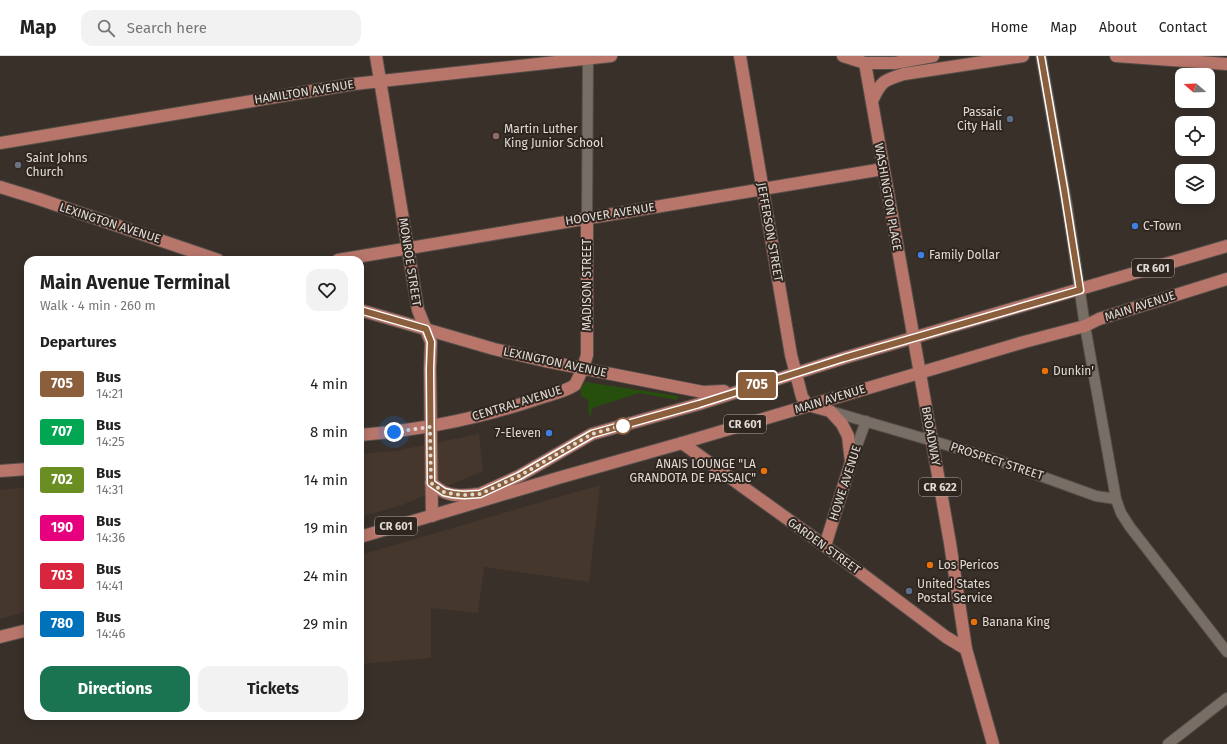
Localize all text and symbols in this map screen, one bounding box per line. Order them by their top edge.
search box [81,10,361,46]
text: Map [20,16,57,39]
icon: search [95,17,117,39]
text: Search here [127,19,207,37]
text: Home [991,19,1028,36]
text: Map [1050,19,1077,36]
text: About [1099,19,1137,36]
text: Contact [1159,19,1207,36]
north arrow [1175,68,1215,108]
map controls [1175,68,1215,204]
street label: HAMILTON AVENUE [253,77,355,107]
place label: Passaic City Hall [957,105,1002,133]
marker: Passaic City Hall [1005,114,1015,124]
button: locate [1175,116,1215,156]
place label: Martin Luther King Junior School [504,122,604,150]
marker: Martin Luther King Junior School [491,131,501,141]
street label: WASHINGTON PLACE [872,142,904,252]
place label: Saint Johns Church [26,151,88,179]
marker: Saint Johns Church [13,160,23,170]
button: layers [1175,164,1215,204]
street label: JEFFERSON STREET [754,181,786,283]
street label: LEXINGTON AVENUE [58,200,162,246]
street label: HOOVER AVENUE [564,200,656,228]
street label: MONROE STREET [396,217,424,308]
place label: C-Town [1143,219,1181,233]
marker: C-Town [1130,221,1140,231]
street label: MADISON STREET [580,238,594,331]
place label: Family Dollar [929,248,1000,262]
marker: Family Dollar [916,250,926,260]
road number: CR 601 [1132,259,1174,277]
button: heart [306,269,348,311]
text: Main Avenue Terminal [40,271,230,294]
street label: MAIN AVENUE [1103,288,1177,324]
text: Walk · 4 min · 260 m [40,298,156,313]
text: Departures [40,333,117,351]
street label: LEXINGTON AVENUE [502,344,608,380]
place label: Dunkin' [1053,364,1094,378]
marker: Dunkin' [1040,366,1050,376]
text: Bus [96,368,121,386]
line badge: 705 [734,372,780,398]
text: 705 [51,375,73,392]
text: 4 min [310,375,348,393]
text: 705 [746,376,768,393]
street label: MAIN AVENUE [793,382,867,416]
street label: CENTRAL AVENUE [470,383,564,423]
text: 14:21 [96,386,123,401]
street label: BROADWAY [919,405,943,467]
road number: CR 601 [724,415,766,433]
text: Bus [96,416,121,434]
unlabelled marker [614,417,632,435]
your location [384,422,404,442]
text: 707 [52,423,72,440]
text: 8 min [310,423,348,441]
place label: 7-Eleven [495,426,541,440]
marker: 7-Eleven [544,428,554,438]
text: 14:25 [96,434,125,449]
street label: PROSPECT STREET [949,439,1046,483]
street label: HOWE AVENUE [826,444,864,522]
place label: ANAIS LOUNGE "LA GRANDOTA DE PASSAIC" [630,457,756,485]
text: Bus [96,464,121,482]
marker: ANAIS LOUNGE "LA GRANDOTA DE PASSAIC" [759,466,769,476]
text: 702 [51,471,73,488]
text: 14 min [304,471,348,489]
road number: CR 622 [919,478,961,496]
text: 14:31 [96,482,124,497]
text: Bus [96,512,121,530]
street label: GARDEN STREET [785,515,864,577]
road number: CR 601 [375,517,417,535]
text: 190 [51,519,73,536]
text: 19 min [304,519,348,537]
text: 14:36 [96,530,125,545]
place label: Los Pericos [938,558,999,572]
text: Bus [96,560,121,578]
marker: Los Pericos [925,560,935,570]
text: 703 [51,567,73,584]
text: 24 min [303,567,348,585]
place label: United States Postal Service [917,577,993,605]
text: 14:41 [96,578,123,593]
marker: United States Postal Service [904,586,914,596]
text: Bus [96,608,121,626]
text: 780 [51,615,73,632]
text: 29 min [303,615,348,633]
place label: Banana King [982,615,1051,629]
marker: Banana King [969,617,979,627]
text: 14:46 [96,626,125,641]
button: Directions [40,666,190,712]
button: Tickets [198,666,348,712]

